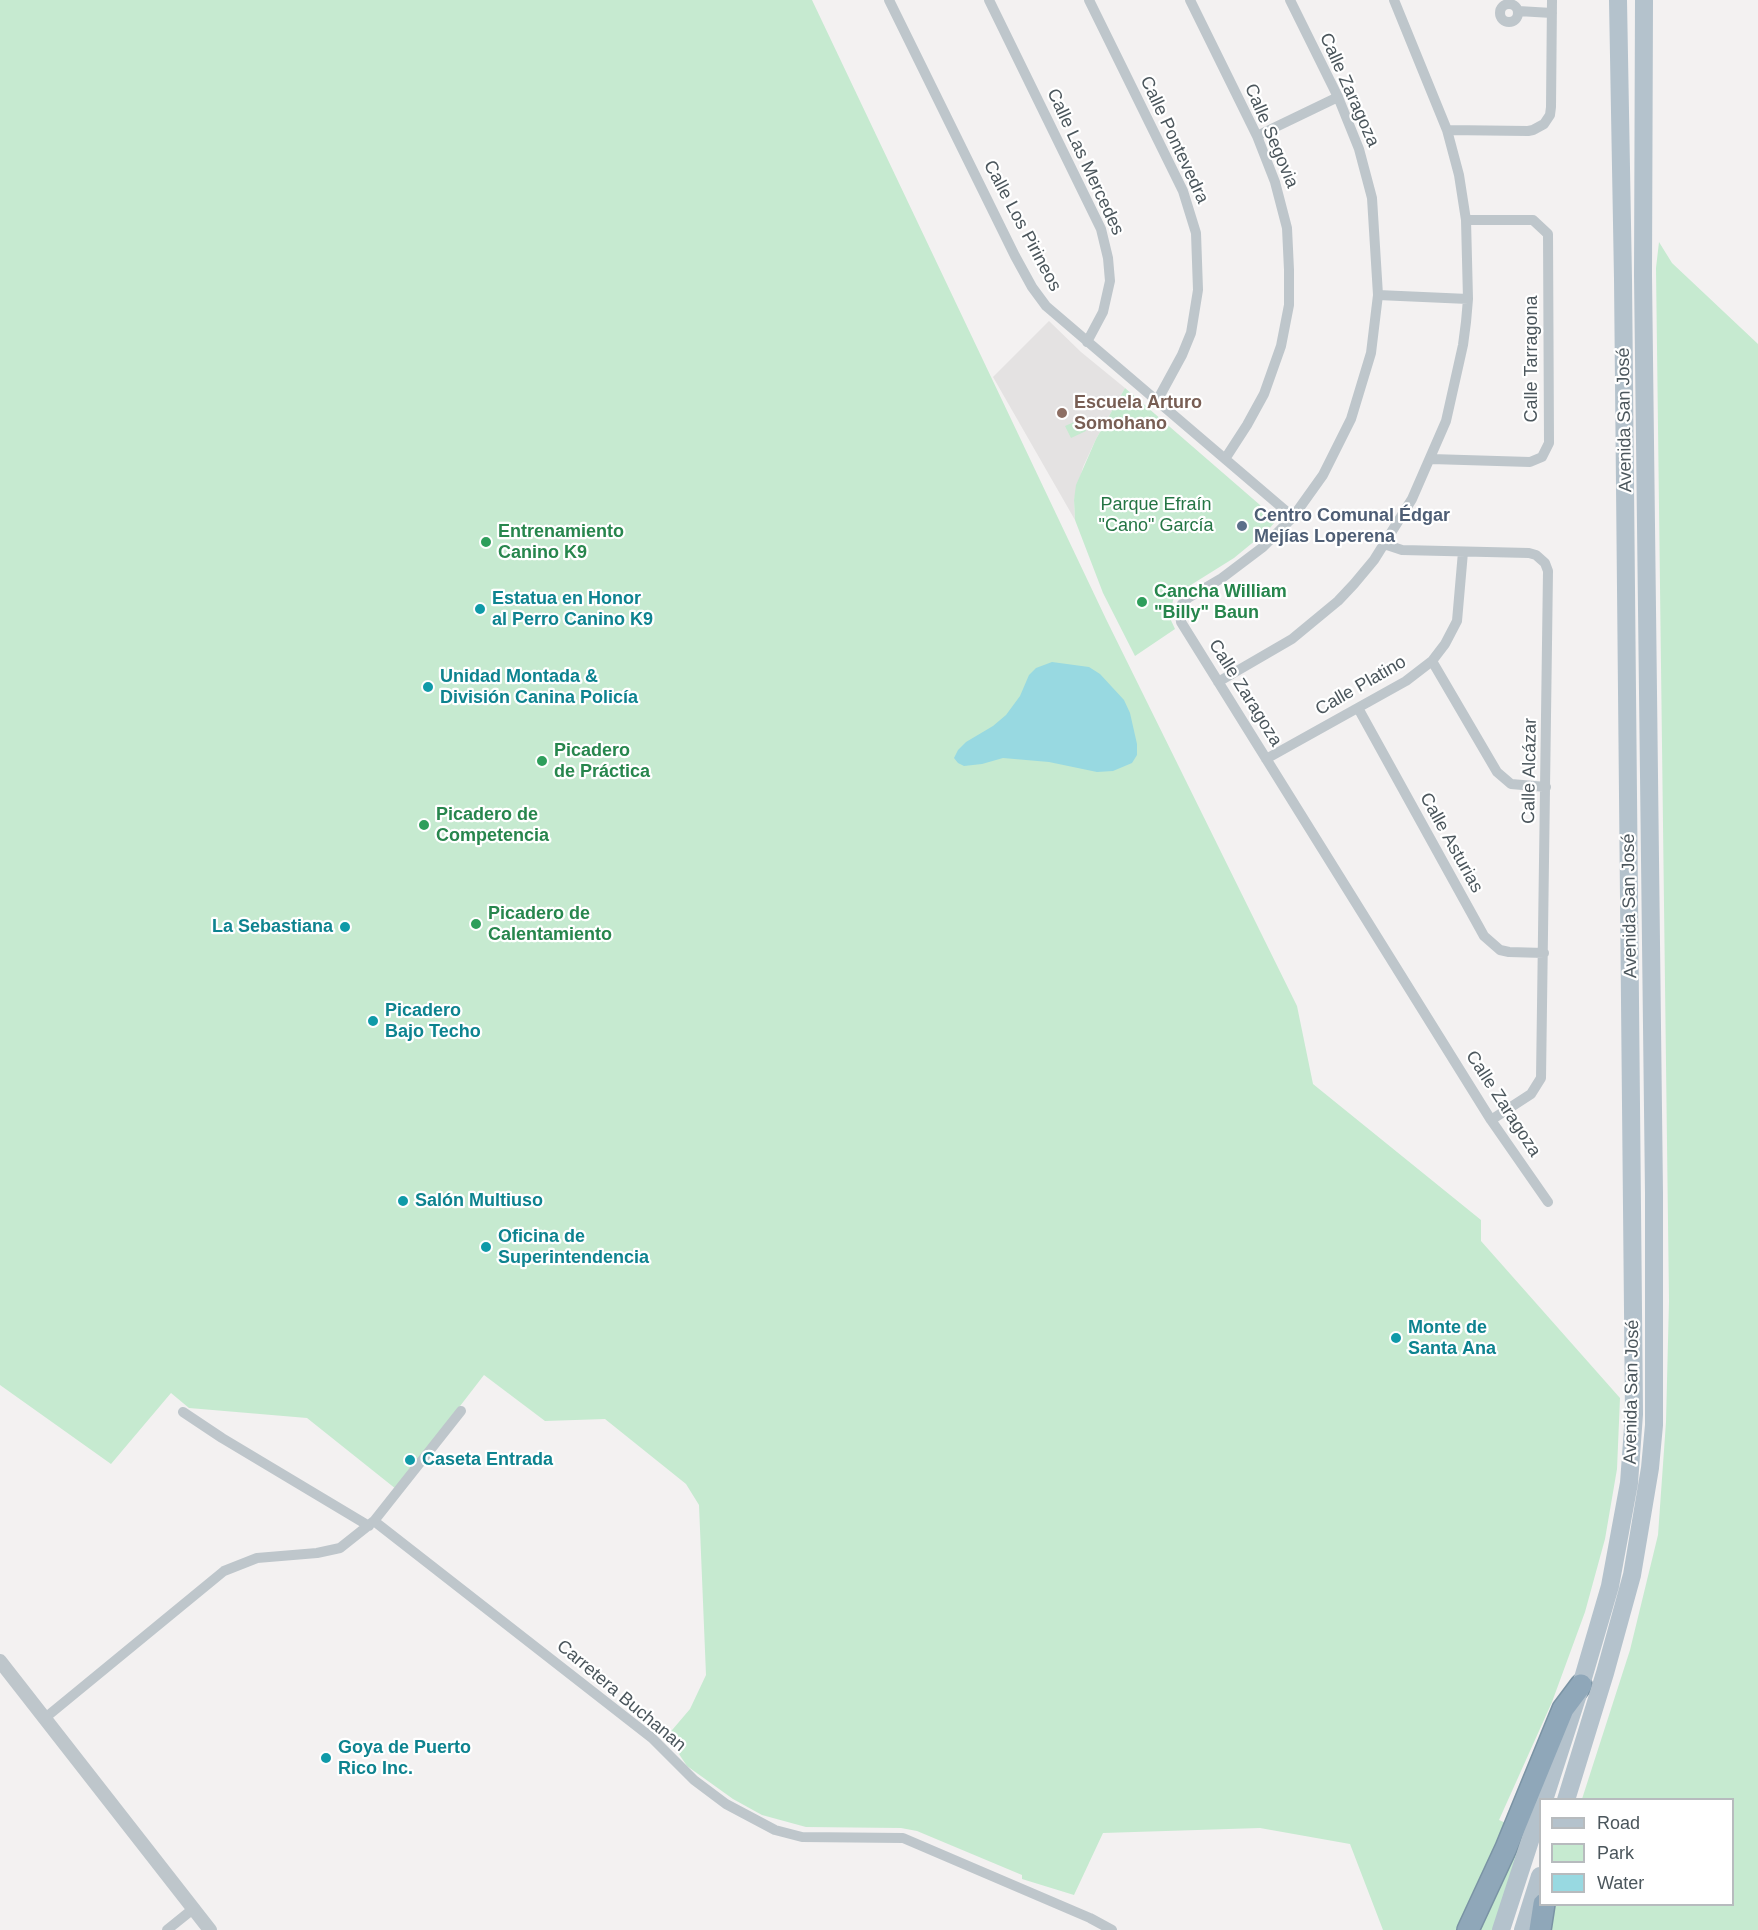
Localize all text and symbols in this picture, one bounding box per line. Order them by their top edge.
street label: Calle Zaragoza [1314,30,1384,150]
street label: Calle Pontevedra [1135,73,1213,207]
street label: Calle Segovia [1239,81,1303,191]
street label: Calle Las Mercedes [1042,85,1128,239]
street label: Calle Los Pirineos [978,157,1066,295]
street label: Calle Tarragona [1521,295,1543,423]
street label: Avenida San José [1613,347,1637,493]
place label: Escuela Arturo Somohano [1074,392,1202,434]
marker: Escuela Arturo Somohano [1055,406,1069,420]
park label: Parque Efraín "Cano" García [1099,494,1213,536]
place label: Centro Comunal Édgar Mejías Loperena [1254,505,1450,548]
marker: Centro Comunal Édgar Mejías Loperena [1235,519,1249,533]
place label: Entrenamiento Canino K9 [498,521,624,564]
marker: Entrenamiento Canino K9 [479,535,493,549]
place label: Cancha William "Billy" Baun [1154,581,1287,624]
place label: Estatua en Honor al Perro Canino K9 [492,588,653,630]
marker: Cancha William "Billy" Baun [1135,595,1149,609]
marker: Estatua en Honor al Perro Canino K9 [473,602,487,616]
street label: Calle Zaragoza [1203,636,1287,750]
street label: Calle Platino [1312,651,1410,721]
place label: Unidad Montada & División Canina Policía [440,666,638,708]
marker: Unidad Montada & División Canina Policía [421,680,435,694]
street label: Calle Alcázar [1518,718,1542,824]
place label: Picadero de Práctica [554,740,650,783]
marker: Picadero de Práctica [535,754,549,768]
street label: Calle Asturias [1415,789,1487,897]
place label: Picadero de Competencia [436,804,549,846]
marker: Picadero de Competencia [417,818,431,832]
street label: Avenida San José [1618,833,1642,979]
place label: Picadero de Calentamiento [488,903,612,946]
place label: La Sebastiana [212,916,333,938]
marker: Picadero de Calentamiento [469,917,483,931]
marker: La Sebastiana [338,920,352,934]
place label: Picadero Bajo Techo [385,1000,481,1042]
marker: Picadero Bajo Techo [366,1014,380,1028]
street label: Calle Zaragoza [1461,1047,1545,1161]
place label: Salón Multiuso [415,1190,543,1212]
marker: Salón Multiuso [396,1194,410,1208]
place label: Oficina de Superintendencia [498,1226,649,1268]
marker: Oficina de Superintendencia [479,1240,493,1254]
place label: Monte de Santa Ana [1408,1317,1496,1360]
street label: Avenida San José [1620,1319,1644,1465]
marker: Monte de Santa Ana [1389,1331,1403,1345]
place label: Caseta Entrada [422,1449,553,1471]
marker: Caseta Entrada [403,1453,417,1467]
street label: Carretera Buchanan [552,1636,690,1756]
place label: Goya de Puerto Rico Inc. [338,1737,471,1780]
marker: Goya de Puerto Rico Inc. [319,1751,333,1765]
legend [1539,1798,1734,1906]
text: Road [1597,1813,1640,1833]
text: Park [1597,1843,1634,1863]
text: Water [1597,1873,1644,1893]

